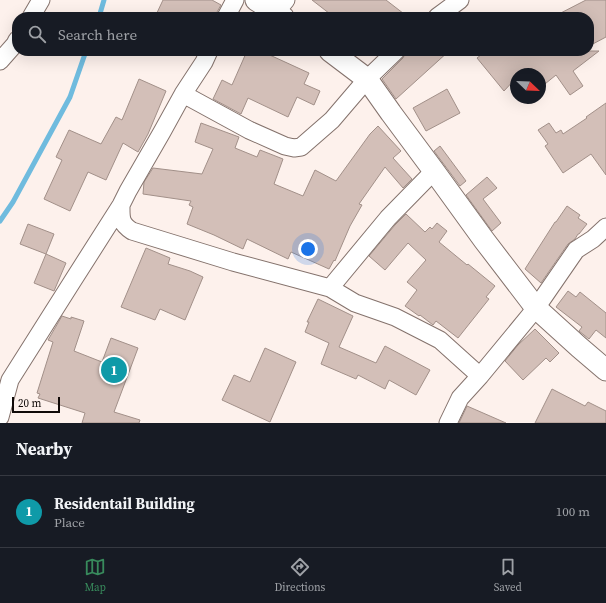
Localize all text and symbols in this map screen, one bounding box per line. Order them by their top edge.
search box [12,12,594,56]
icon: search [26,23,48,45]
text: Search here [58,24,137,45]
north arrow [510,68,546,104]
your location [298,239,318,259]
pin: 1 [101,355,127,385]
scale bar [12,395,60,414]
text: 20 m [18,396,41,411]
text: Nearby [16,437,72,461]
text: Residentail Building [54,493,195,514]
text: 1 [25,503,33,520]
text: 100 m [556,503,590,520]
text: Place [54,514,85,531]
tab: Map [84,556,106,595]
tab: Directions [274,556,325,595]
tab: Saved [494,556,522,595]

